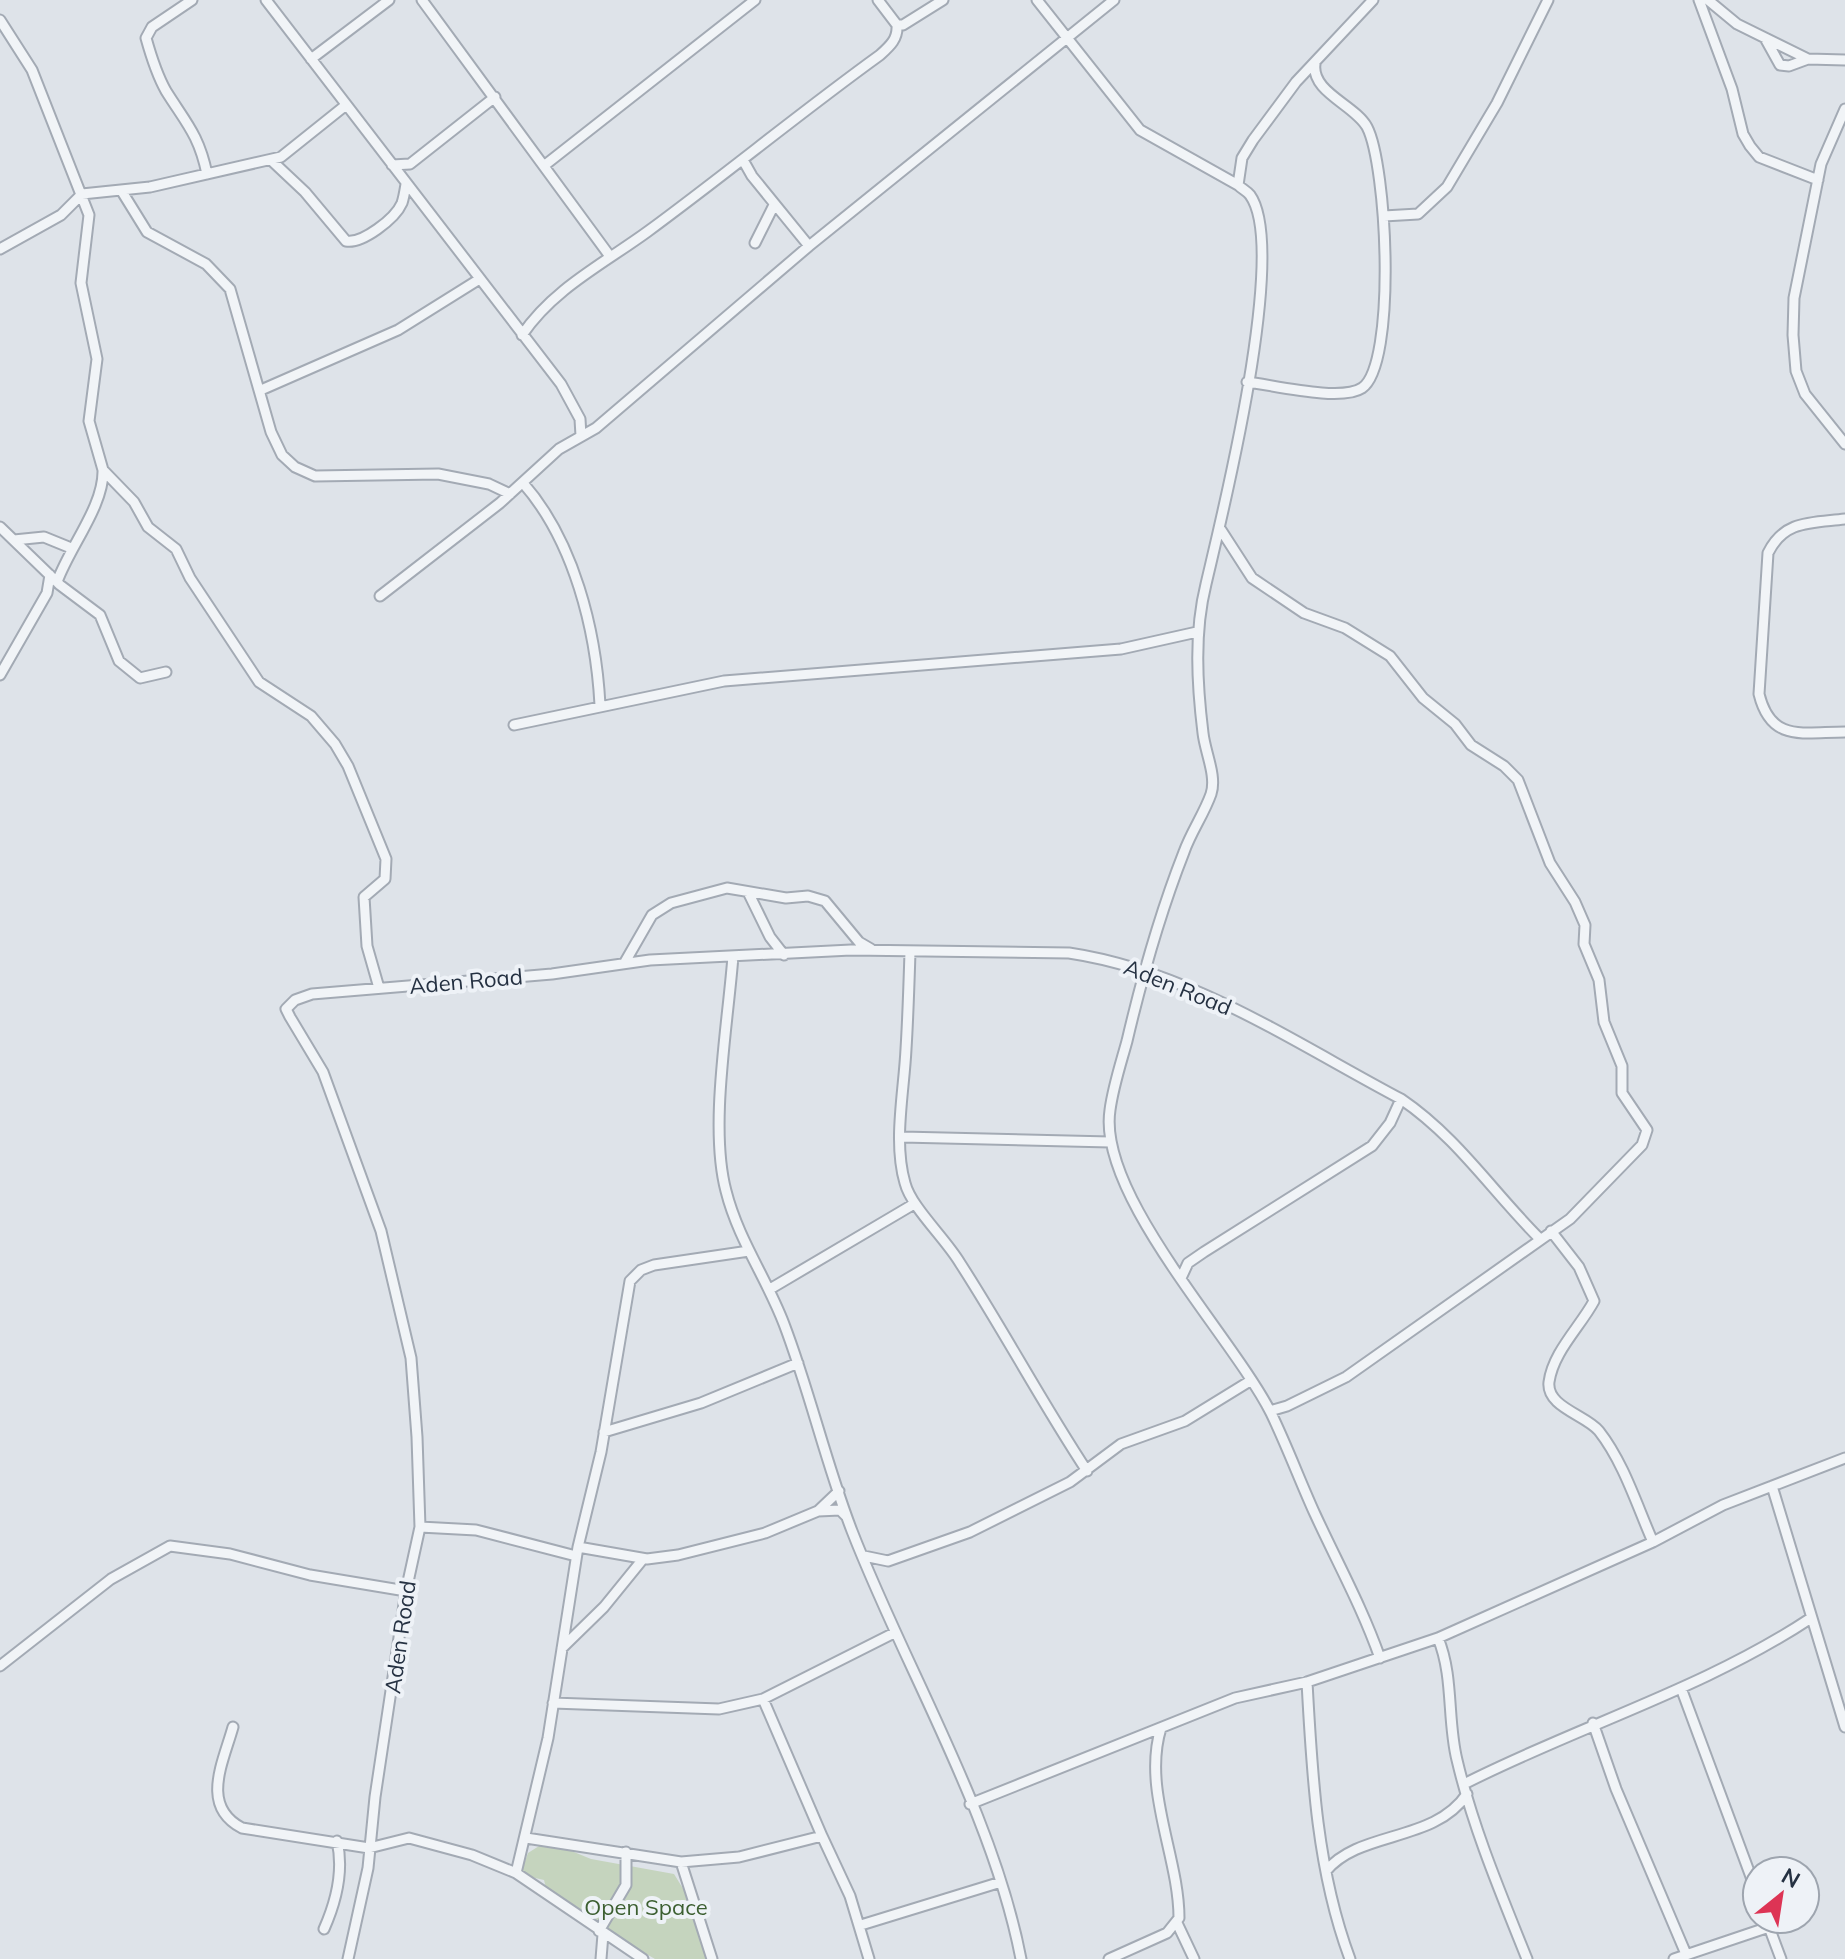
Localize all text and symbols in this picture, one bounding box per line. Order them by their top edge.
street label: Aden Road [1120,953,1236,1021]
street label: Aden Road [408,962,524,1000]
street label: Aden Road [378,1579,422,1695]
north arrow [1741,1855,1821,1935]
text: N [1777,1861,1805,1894]
park label: Open Space [584,1893,708,1921]

